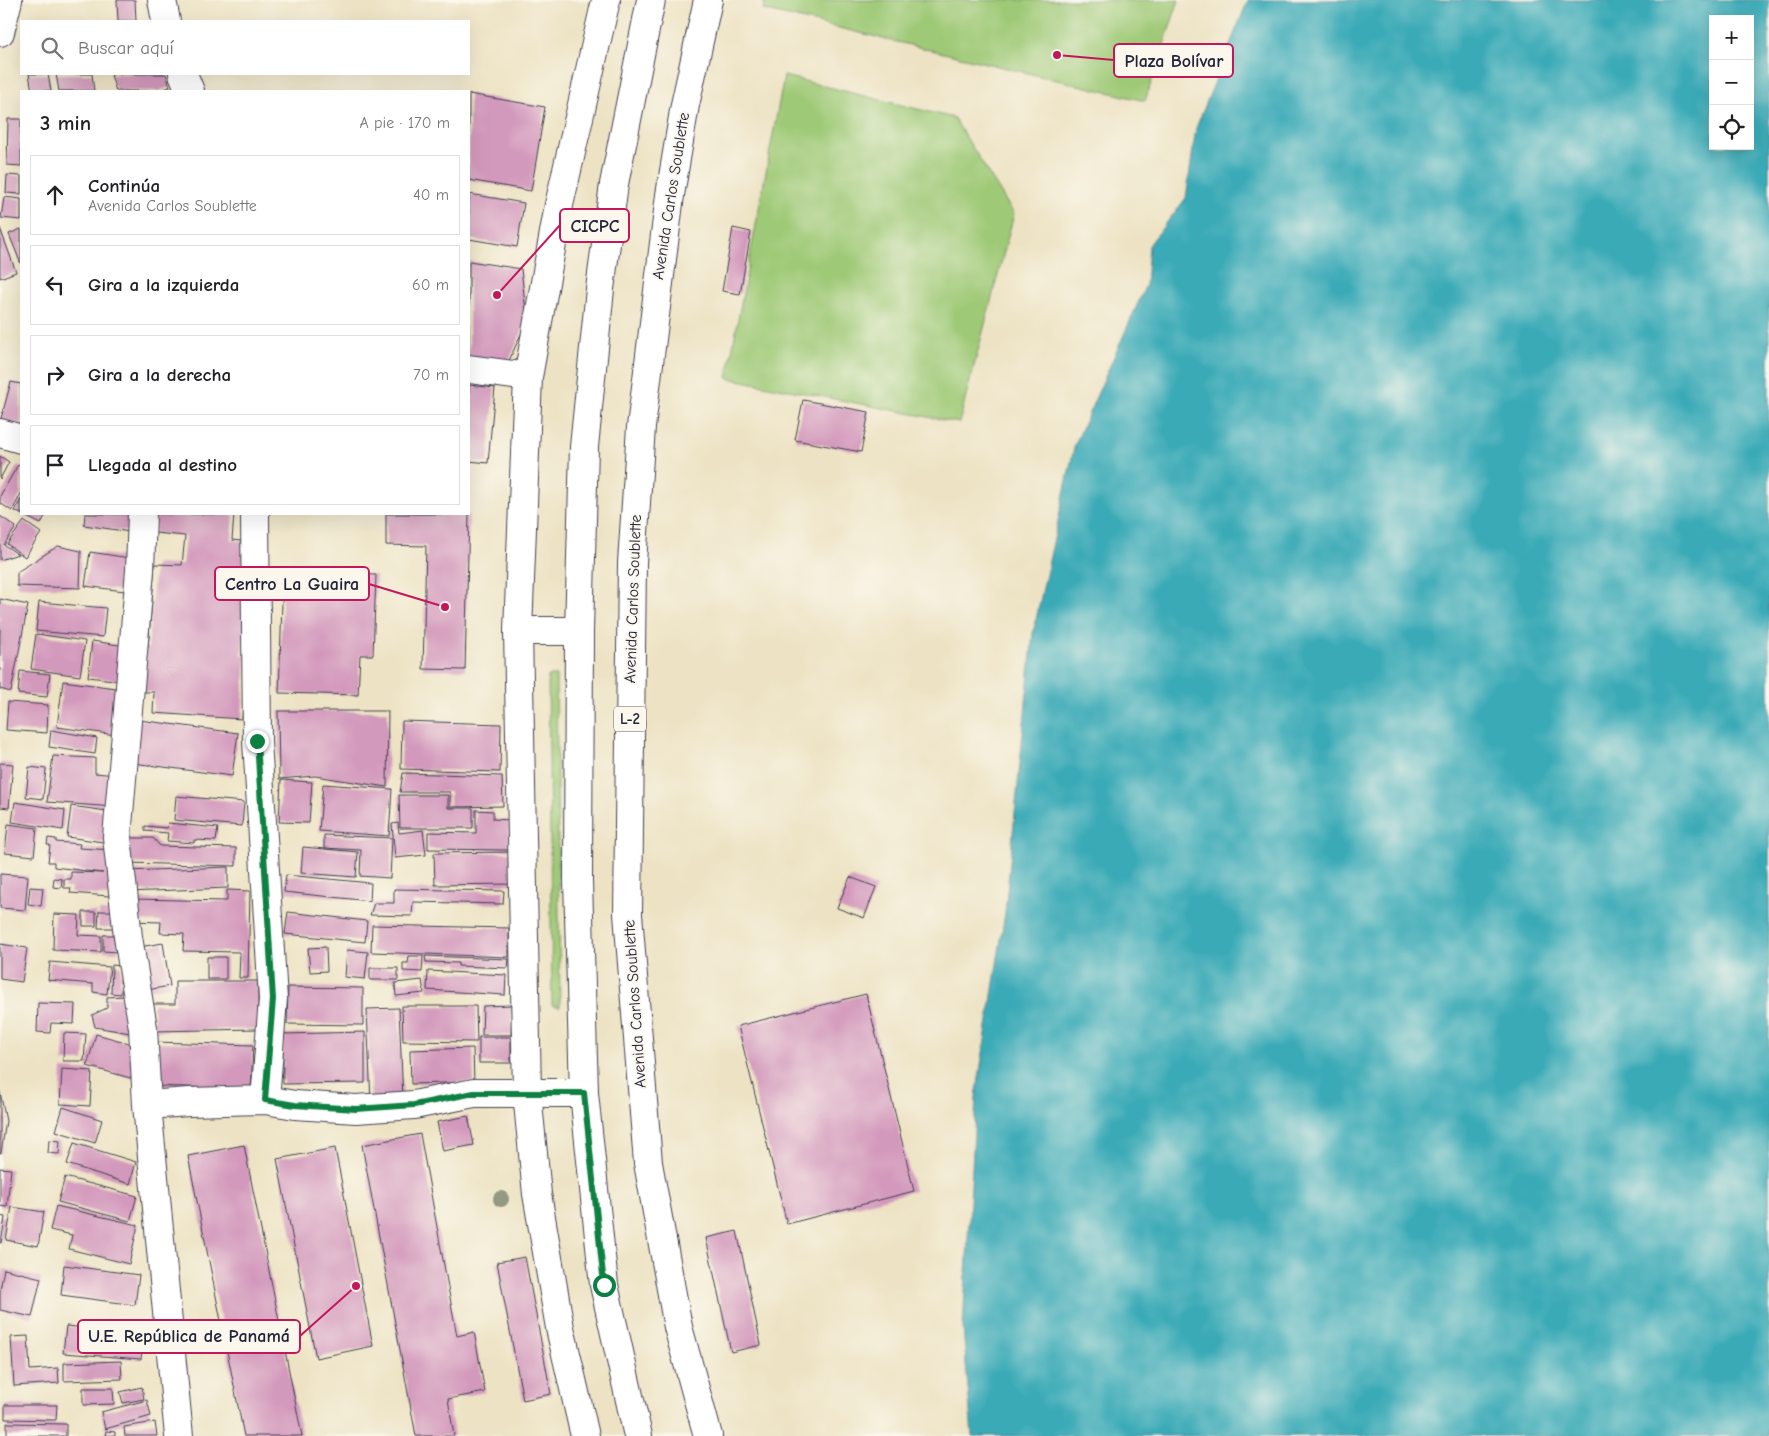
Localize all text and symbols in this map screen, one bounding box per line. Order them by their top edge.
map controls [1709,15,1754,150]
button: + [1709,15,1754,60]
search box [20,20,470,75]
icon: search [38,34,66,62]
text: Buscar aquí [78,37,174,59]
callout: Plaza Bolívar [1114,44,1233,77]
text: Plaza Bolívar [1125,51,1224,72]
button: − [1709,60,1754,105]
button: locate [1709,105,1754,150]
text: 3 min [40,111,91,135]
street label: Avenida Carlos Soublette [649,111,693,281]
text: A pie · 170 m [359,114,450,132]
text: Continúa [88,175,160,197]
icon: ahead [41,181,69,209]
text: 40 m [413,186,449,204]
text: Avenida Carlos Soublette [88,197,257,215]
callout: CICPC [560,209,629,242]
text: CICPC [570,216,620,237]
icon: left [41,271,69,299]
text: Gira a la izquierda [88,274,239,296]
text: 60 m [412,276,449,294]
icon: right [41,361,69,389]
text: Gira a la derecha [88,364,231,386]
text: 70 m [413,366,449,384]
icon: arrive [41,451,69,479]
text: Llegada al destino [88,454,237,476]
street label: Avenida Carlos Soublette [621,514,645,684]
callout: Centro La Guaira [215,567,369,600]
text: Centro La Guaira [225,574,359,595]
road number: L-2 [614,706,646,732]
route end [246,730,269,753]
street label: Avenida Carlos Soublette [620,919,650,1089]
route start [593,1274,616,1297]
callout: U.E. República de Panamá [78,1320,300,1353]
text: U.E. República de Panamá [88,1326,290,1347]

